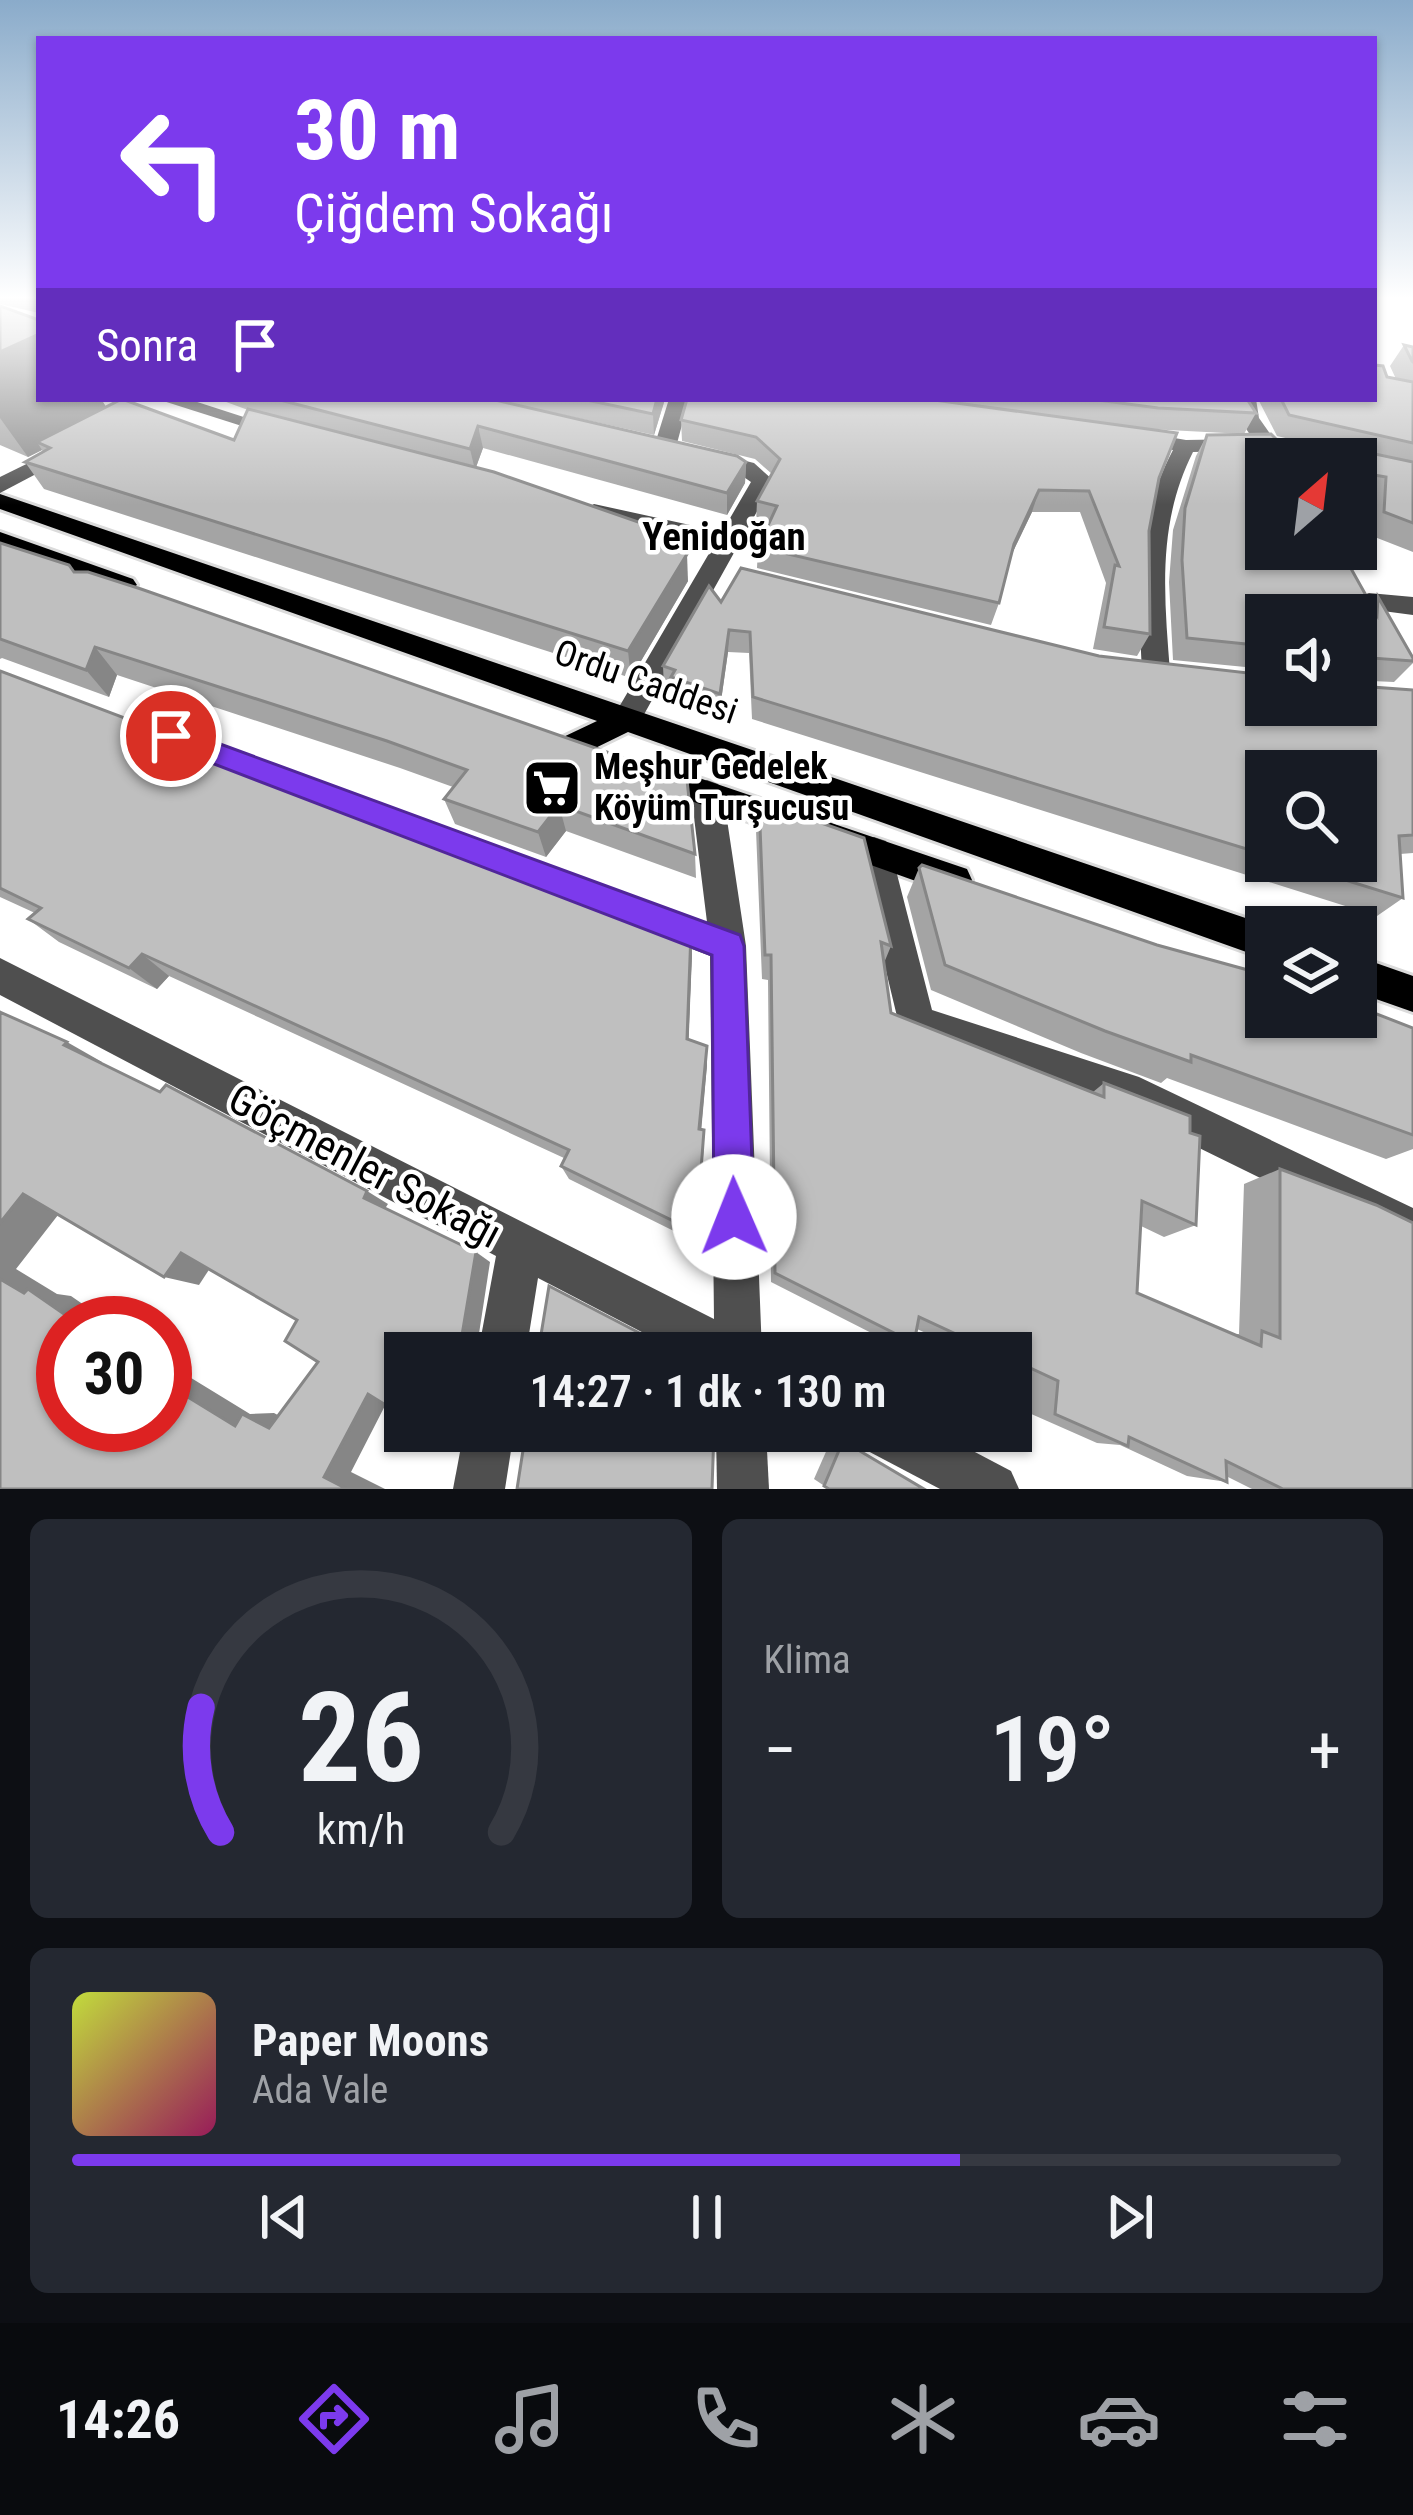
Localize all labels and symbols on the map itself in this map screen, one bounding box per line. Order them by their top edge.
north arrow [1245,438,1377,570]
district label: Yenidoğan [642,514,806,560]
street label: Ordu Caddesi [549,631,743,733]
pin [120,685,222,787]
place label: Meşhur Gedelek Köyüm Turşucusu [594,746,849,829]
supermarket icon: Meşhur Gedelek Köyüm Turşucusu [521,757,583,819]
street label: Göçmenler Sokağı [221,1074,509,1258]
position arrow [671,1154,797,1280]
speed limit sign: 30 [36,1296,192,1452]

